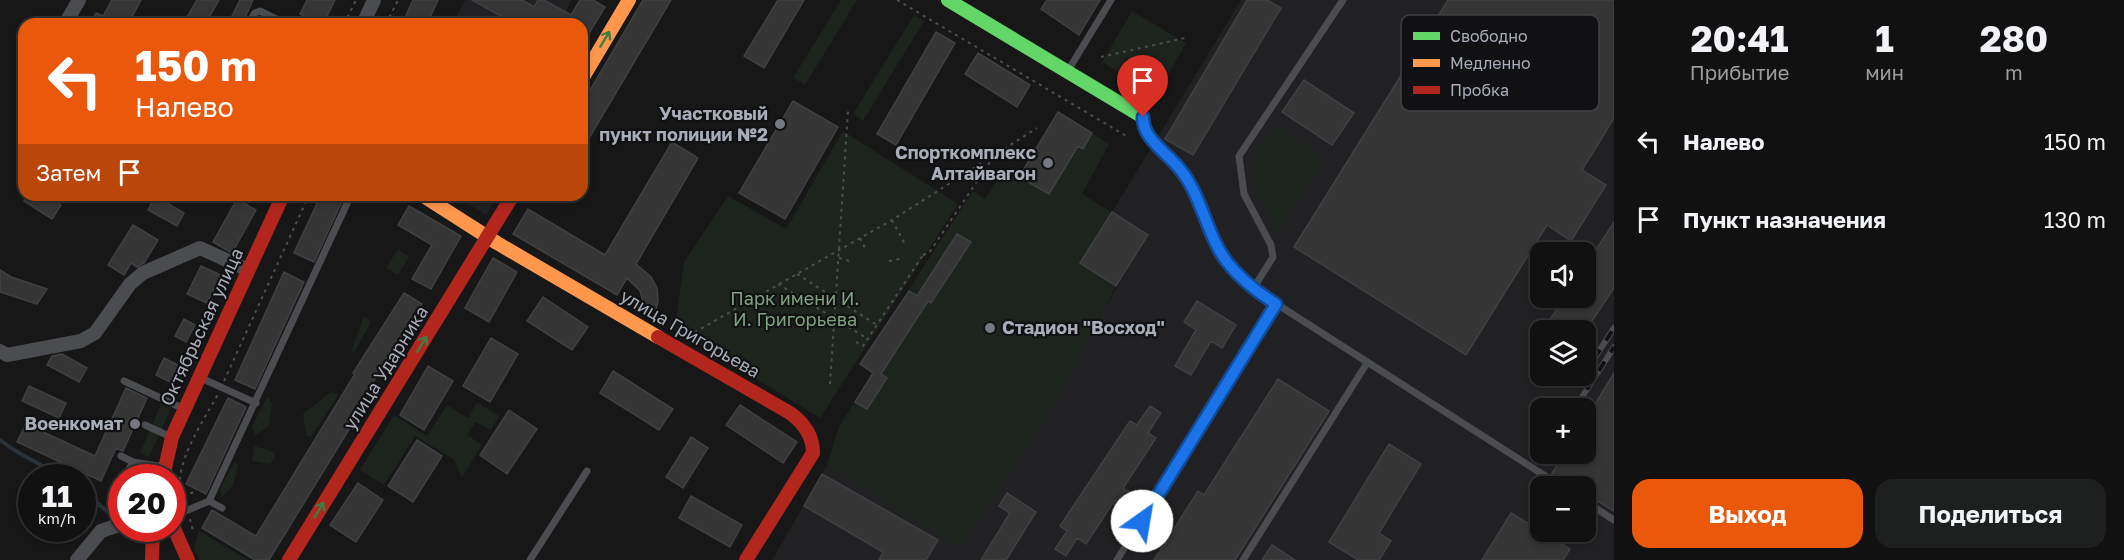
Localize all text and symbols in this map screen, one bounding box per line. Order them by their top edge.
legend [1401,15,1599,111]
text: 20:41 [1691,17,1789,60]
text: 1 [1875,17,1894,60]
text: 280 [1980,17,2048,60]
text: Свободно [1450,26,1528,46]
one-way arrow [600,31,612,48]
text: 150 m [135,40,257,90]
icon: left [36,42,114,120]
text: Медленно [1450,53,1531,73]
pin [1117,55,1168,117]
text: Прибытие [1690,60,1789,84]
text: мин [1865,60,1904,84]
text: m [2005,60,2023,84]
icon: arrive [1126,64,1159,97]
text: Пробка [1450,80,1509,100]
text: Налево [135,91,234,123]
place label: Участковый пункт полиции №2 [599,102,768,145]
marker: Участковый пункт полиции №2 [773,117,787,131]
icon: left [1632,125,1665,158]
text: Налево [1683,128,1765,155]
text: 150 m [2044,128,2106,155]
place label: Спорткомплекс Алтайвагон [895,141,1036,184]
icon: arrive [113,156,146,189]
marker: Спорткомплекс Алтайвагон [1041,156,1055,170]
text: Затем [36,159,101,186]
icon: arrive [1632,203,1665,236]
text: Пункт назначения [1683,206,1886,233]
text: 130 m [2044,206,2106,233]
map controls [1530,242,1596,542]
button: sound [1530,242,1596,308]
street label: Октябрьская улица [155,244,247,409]
street label: улица Григорьева [617,284,764,382]
park label: Парк имени И. И. Григорьева [730,287,860,330]
street label: улица Ударника [338,301,432,434]
place label: Стадион "Восход" [1002,316,1165,338]
button: layers [1530,320,1596,386]
marker: Стадион "Восход" [983,321,997,335]
one-way arrow [416,336,428,353]
button: + [1530,398,1596,464]
place label: Военкомат [24,412,123,434]
marker: Военкомат [128,417,142,431]
speed limit sign: 20 [108,464,186,542]
button: − [1530,476,1596,542]
text: 11 [42,478,72,514]
button: Выход [1632,479,1863,548]
button: Поделиться [1875,479,2106,548]
position arrow [1110,489,1174,553]
one-way arrow [314,502,326,519]
text: km/h [38,509,76,527]

